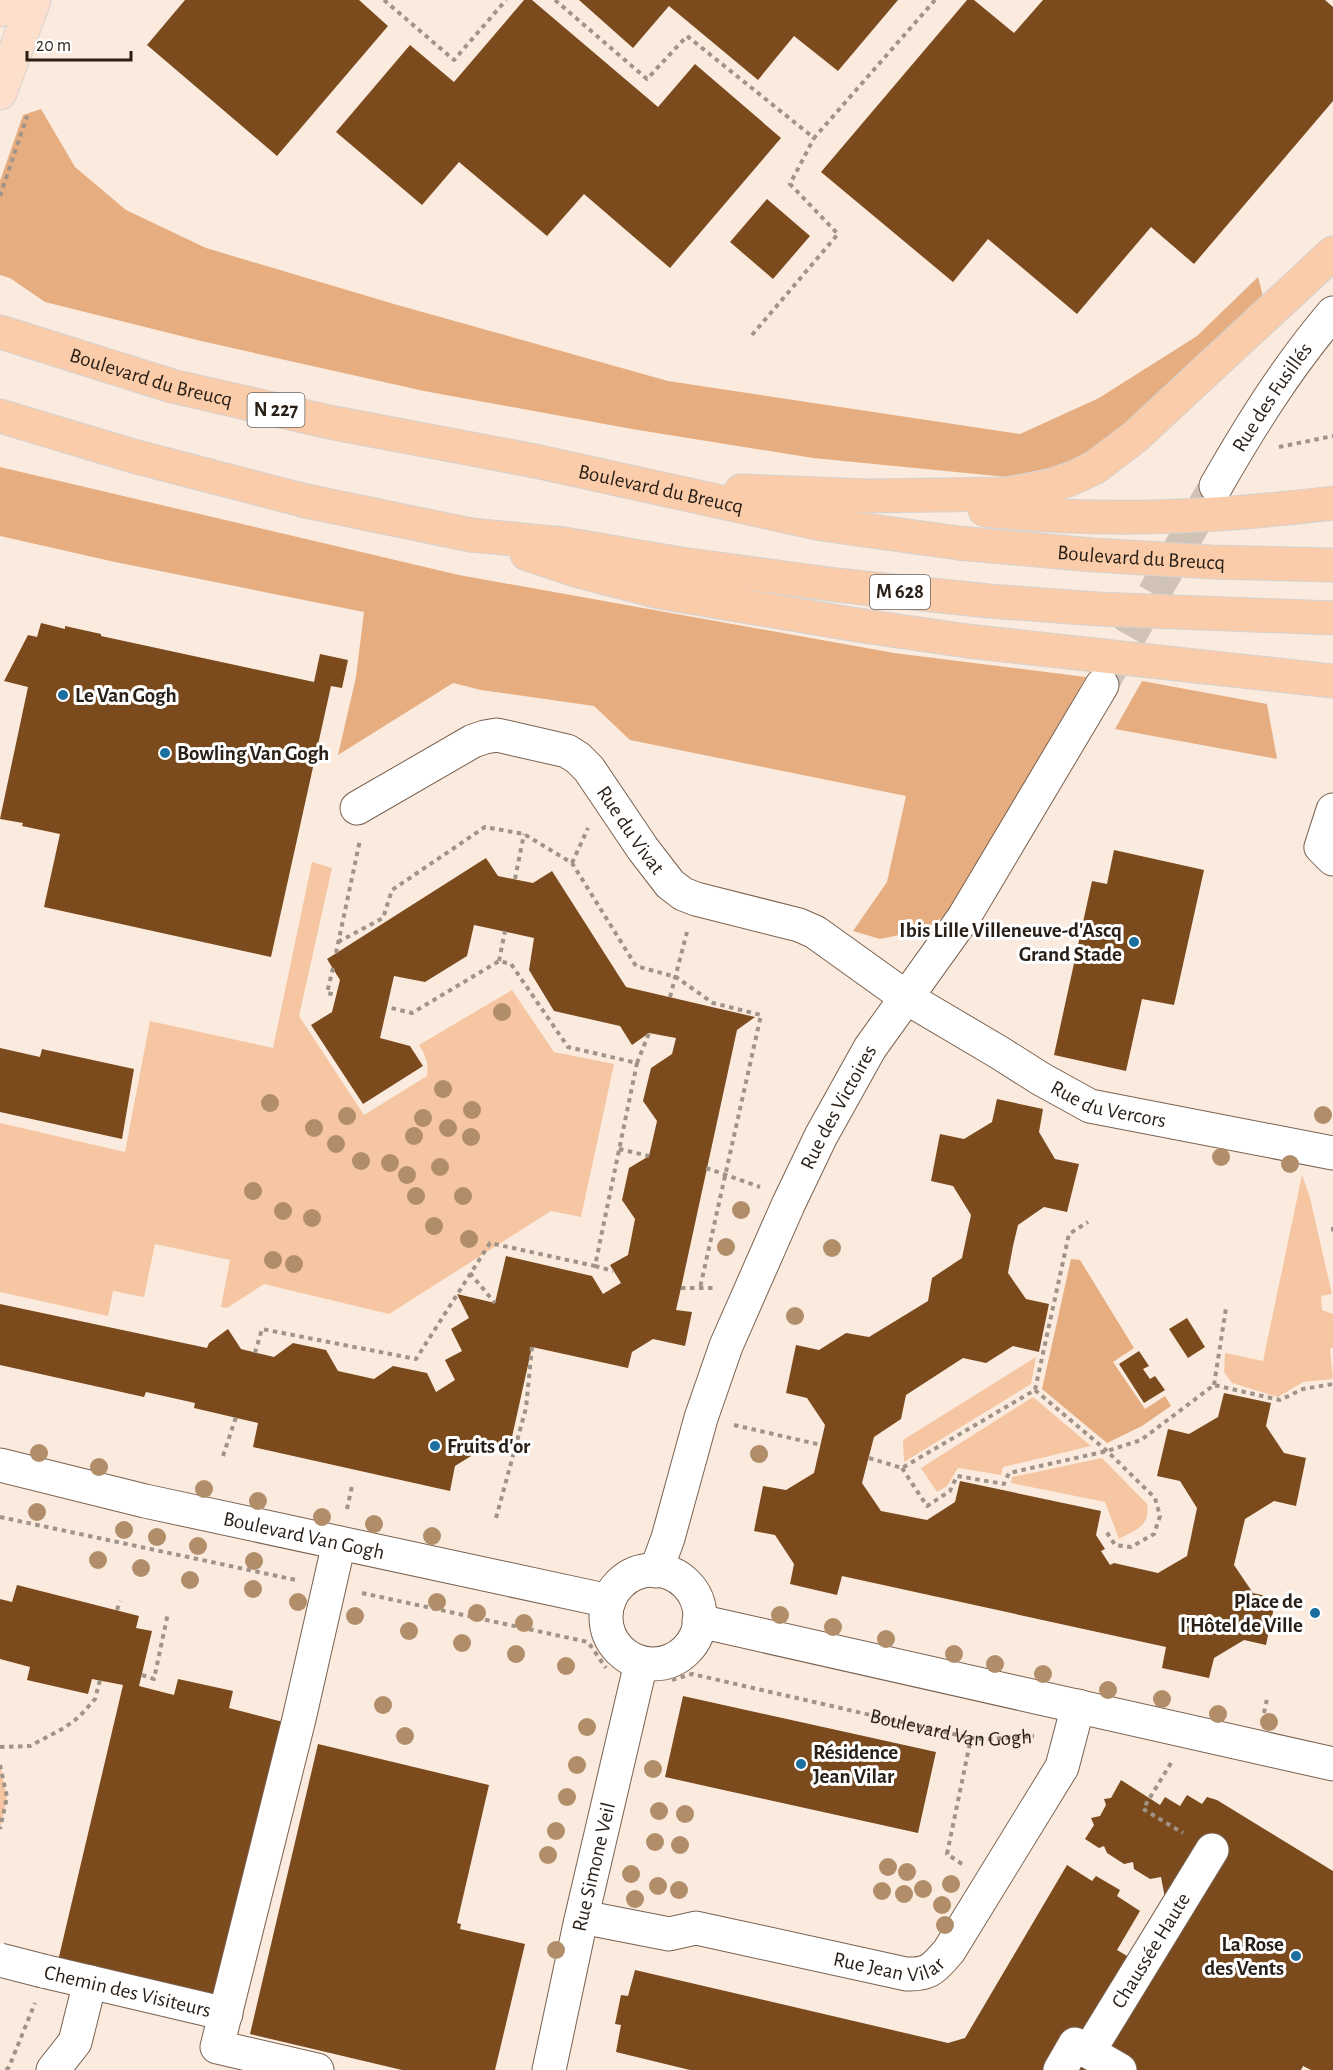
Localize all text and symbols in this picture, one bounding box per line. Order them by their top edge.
scale bar [27,24,130,62]
text: 20 m [36,37,71,55]
street label: Rue des Fusillés [1228,338,1316,455]
street label: Boulevard du Breucq [67,344,235,410]
road number: N 227 [248,393,304,427]
street label: Boulevard du Breucq [577,460,745,517]
street label: Boulevard du Breucq [1056,541,1225,573]
road number: M 628 [870,575,930,609]
place label: Le Van Gogh [75,685,177,706]
marker: Le Van Gogh [56,688,70,702]
place label: Bowling Van Gogh [177,743,329,764]
marker: Bowling Van Gogh [158,746,172,760]
street label: Rue du Vivat [593,782,669,878]
place label: Ibis Lille Villeneuve-d'Ascq Grand Stade [899,920,1122,965]
marker: Ibis Lille Villeneuve-d'Ascq Grand Stade [1127,935,1141,949]
street label: Rue des Victoires [796,1041,880,1172]
street label: Rue du Vercors [1047,1076,1168,1131]
place label: Fruits d'or [447,1436,531,1457]
marker: Fruits d'or [428,1439,442,1453]
street label: Boulevard Van Gogh [221,1508,386,1563]
place label: Place de l'Hôtel de Ville [1180,1591,1303,1636]
marker: Place de l'Hôtel de Ville [1308,1606,1322,1620]
street label: Boulevard Van Gogh [868,1705,1033,1750]
place label: Résidence Jean Vilar [813,1742,898,1787]
marker: Résidence Jean Vilar [794,1757,808,1771]
street label: Rue Simone Veil [568,1800,619,1933]
street label: Chaussée Haute [1107,1889,1194,2012]
place label: La Rose des Vents [1204,1934,1284,1979]
street label: Rue Jean Vilar [832,1948,949,1985]
marker: La Rose des Vents [1289,1949,1303,1963]
street label: Chemin des Visiteurs [42,1961,213,2021]

